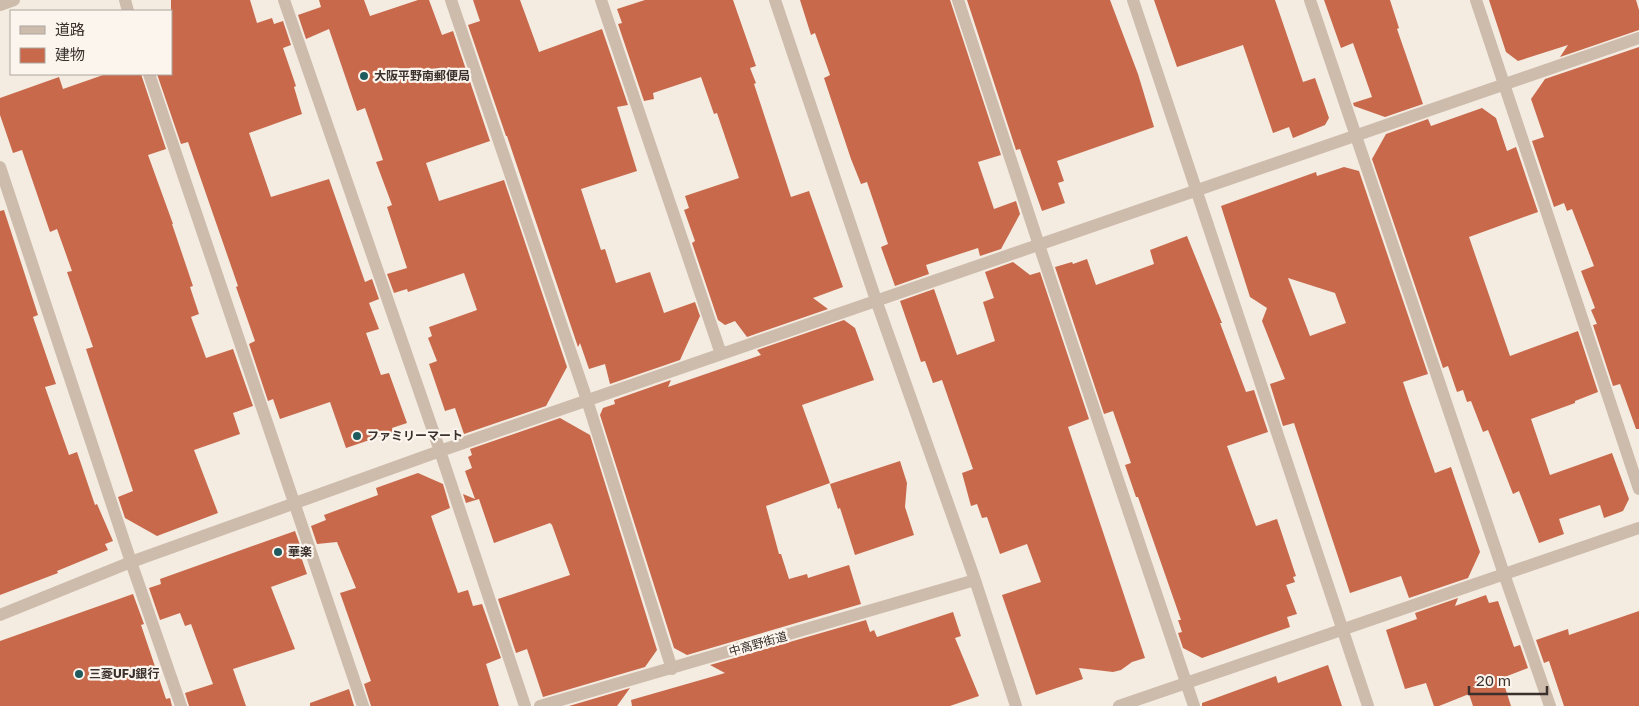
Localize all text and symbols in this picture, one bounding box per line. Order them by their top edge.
legend [10,10,172,75]
text: 道路 [55,20,85,38]
text: 建物 [55,45,85,63]
place label: 大阪平野南郵便局 [374,68,470,83]
marker: 大阪平野南郵便局 [358,70,370,82]
place label: ファミリーマート [367,428,463,443]
marker: ファミリーマート [351,430,363,442]
place label: 華楽 [288,544,312,559]
marker: 華楽 [272,546,284,558]
street label: 中高野街道 [727,628,789,659]
scale bar [1469,664,1546,696]
place label: 三菱UFJ銀行 [89,666,160,681]
marker: 三菱UFJ銀行 [73,668,85,680]
text: 20 m [1476,671,1511,689]

